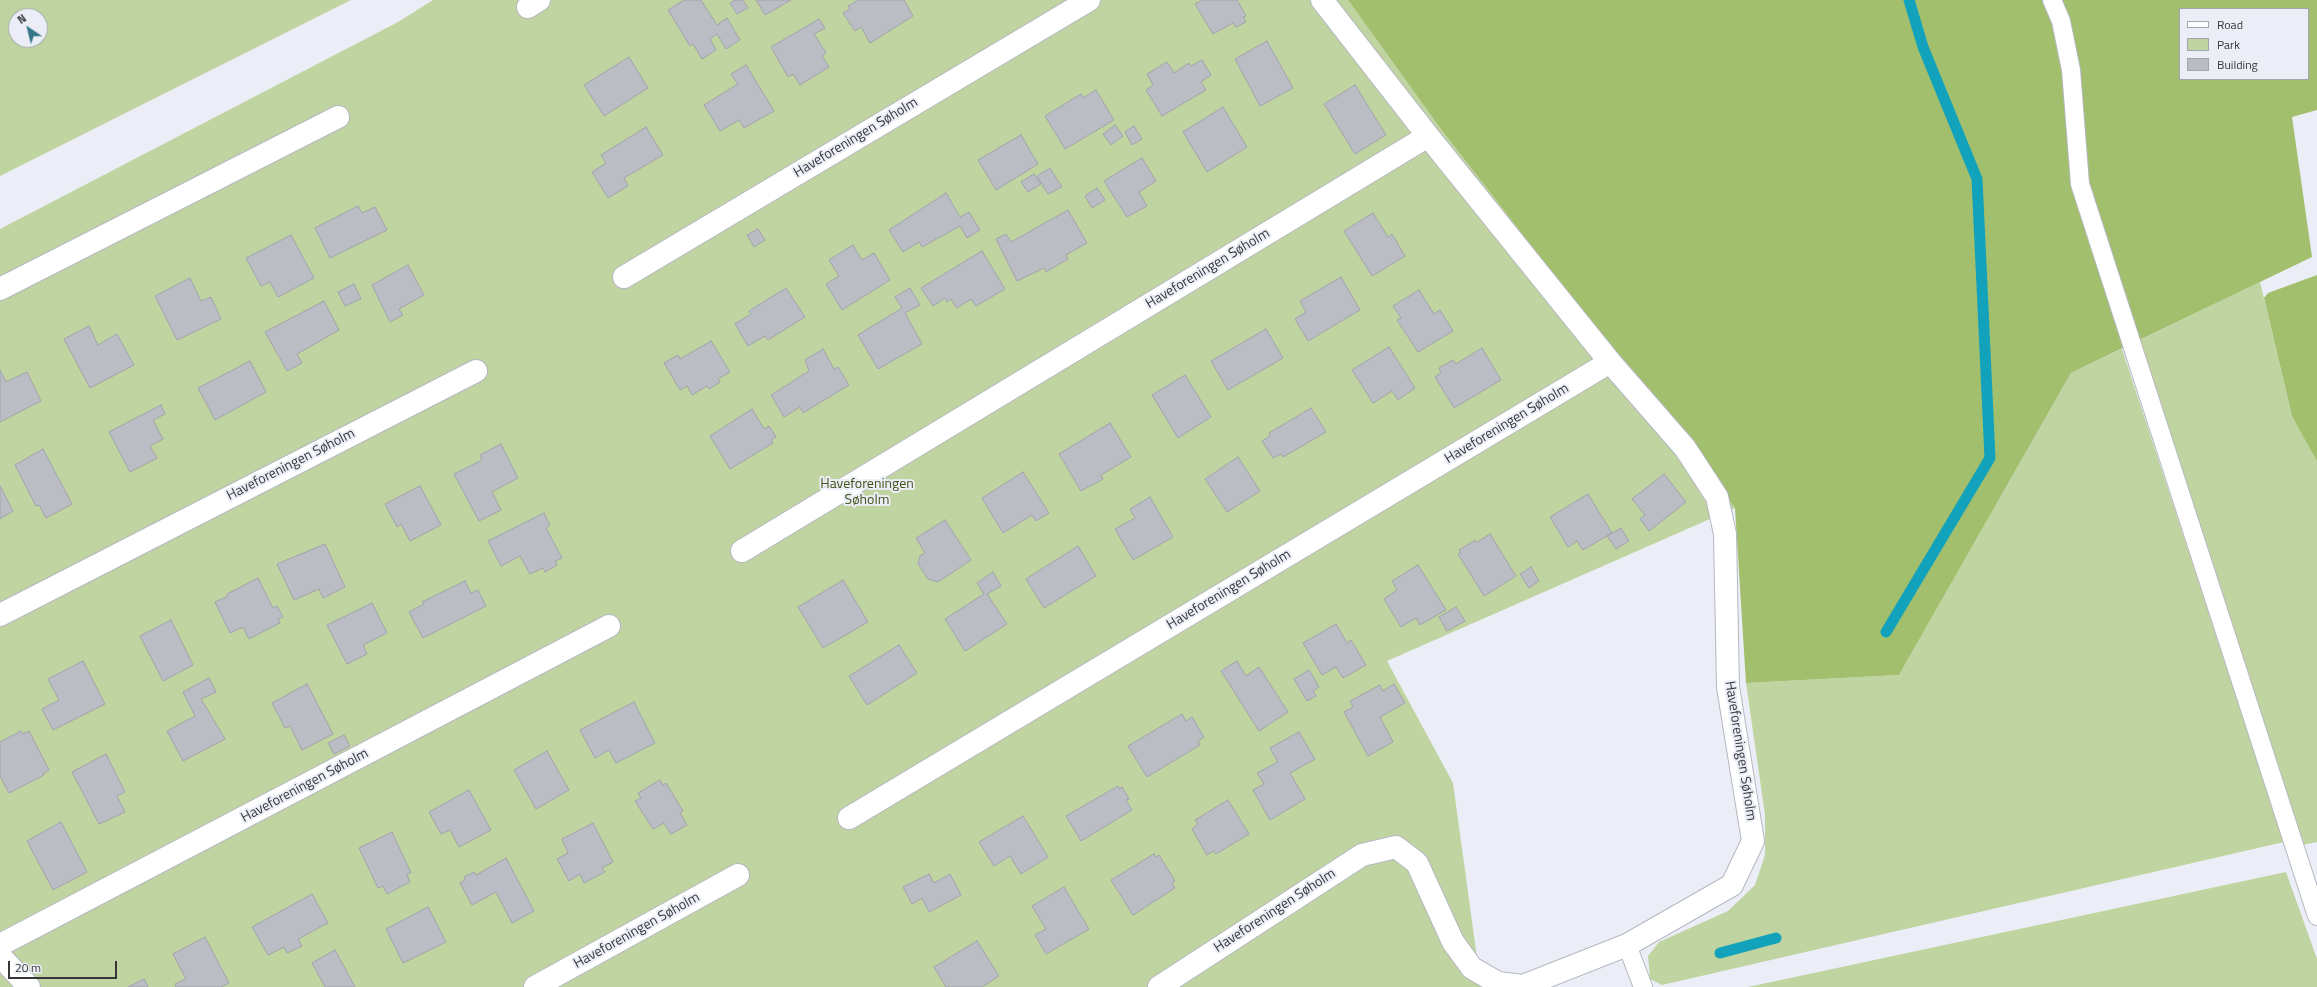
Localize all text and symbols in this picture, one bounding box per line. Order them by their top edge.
north arrow [8,8,48,48]
legend [2179,8,2309,80]
text: N [14,10,29,28]
text: Road [2217,15,2243,34]
text: Park [2217,35,2240,54]
text: Building [2217,55,2258,74]
street label: Haveforeningen Søholm [791,94,921,182]
street label: Haveforeningen Søholm [1143,225,1273,313]
street label: Haveforeningen Søholm [1442,380,1572,468]
street label: Haveforeningen Søholm [224,425,358,505]
park label: Haveforeningen Søholm [820,477,914,510]
street label: Haveforeningen Søholm [1164,546,1294,634]
street label: Haveforeningen Søholm [1721,680,1759,822]
street label: Haveforeningen Søholm [239,745,371,827]
street label: Haveforeningen Søholm [1211,865,1339,957]
street label: Haveforeningen Søholm [571,889,703,973]
scale bar [10,953,119,979]
text: 20 m [15,958,41,977]

